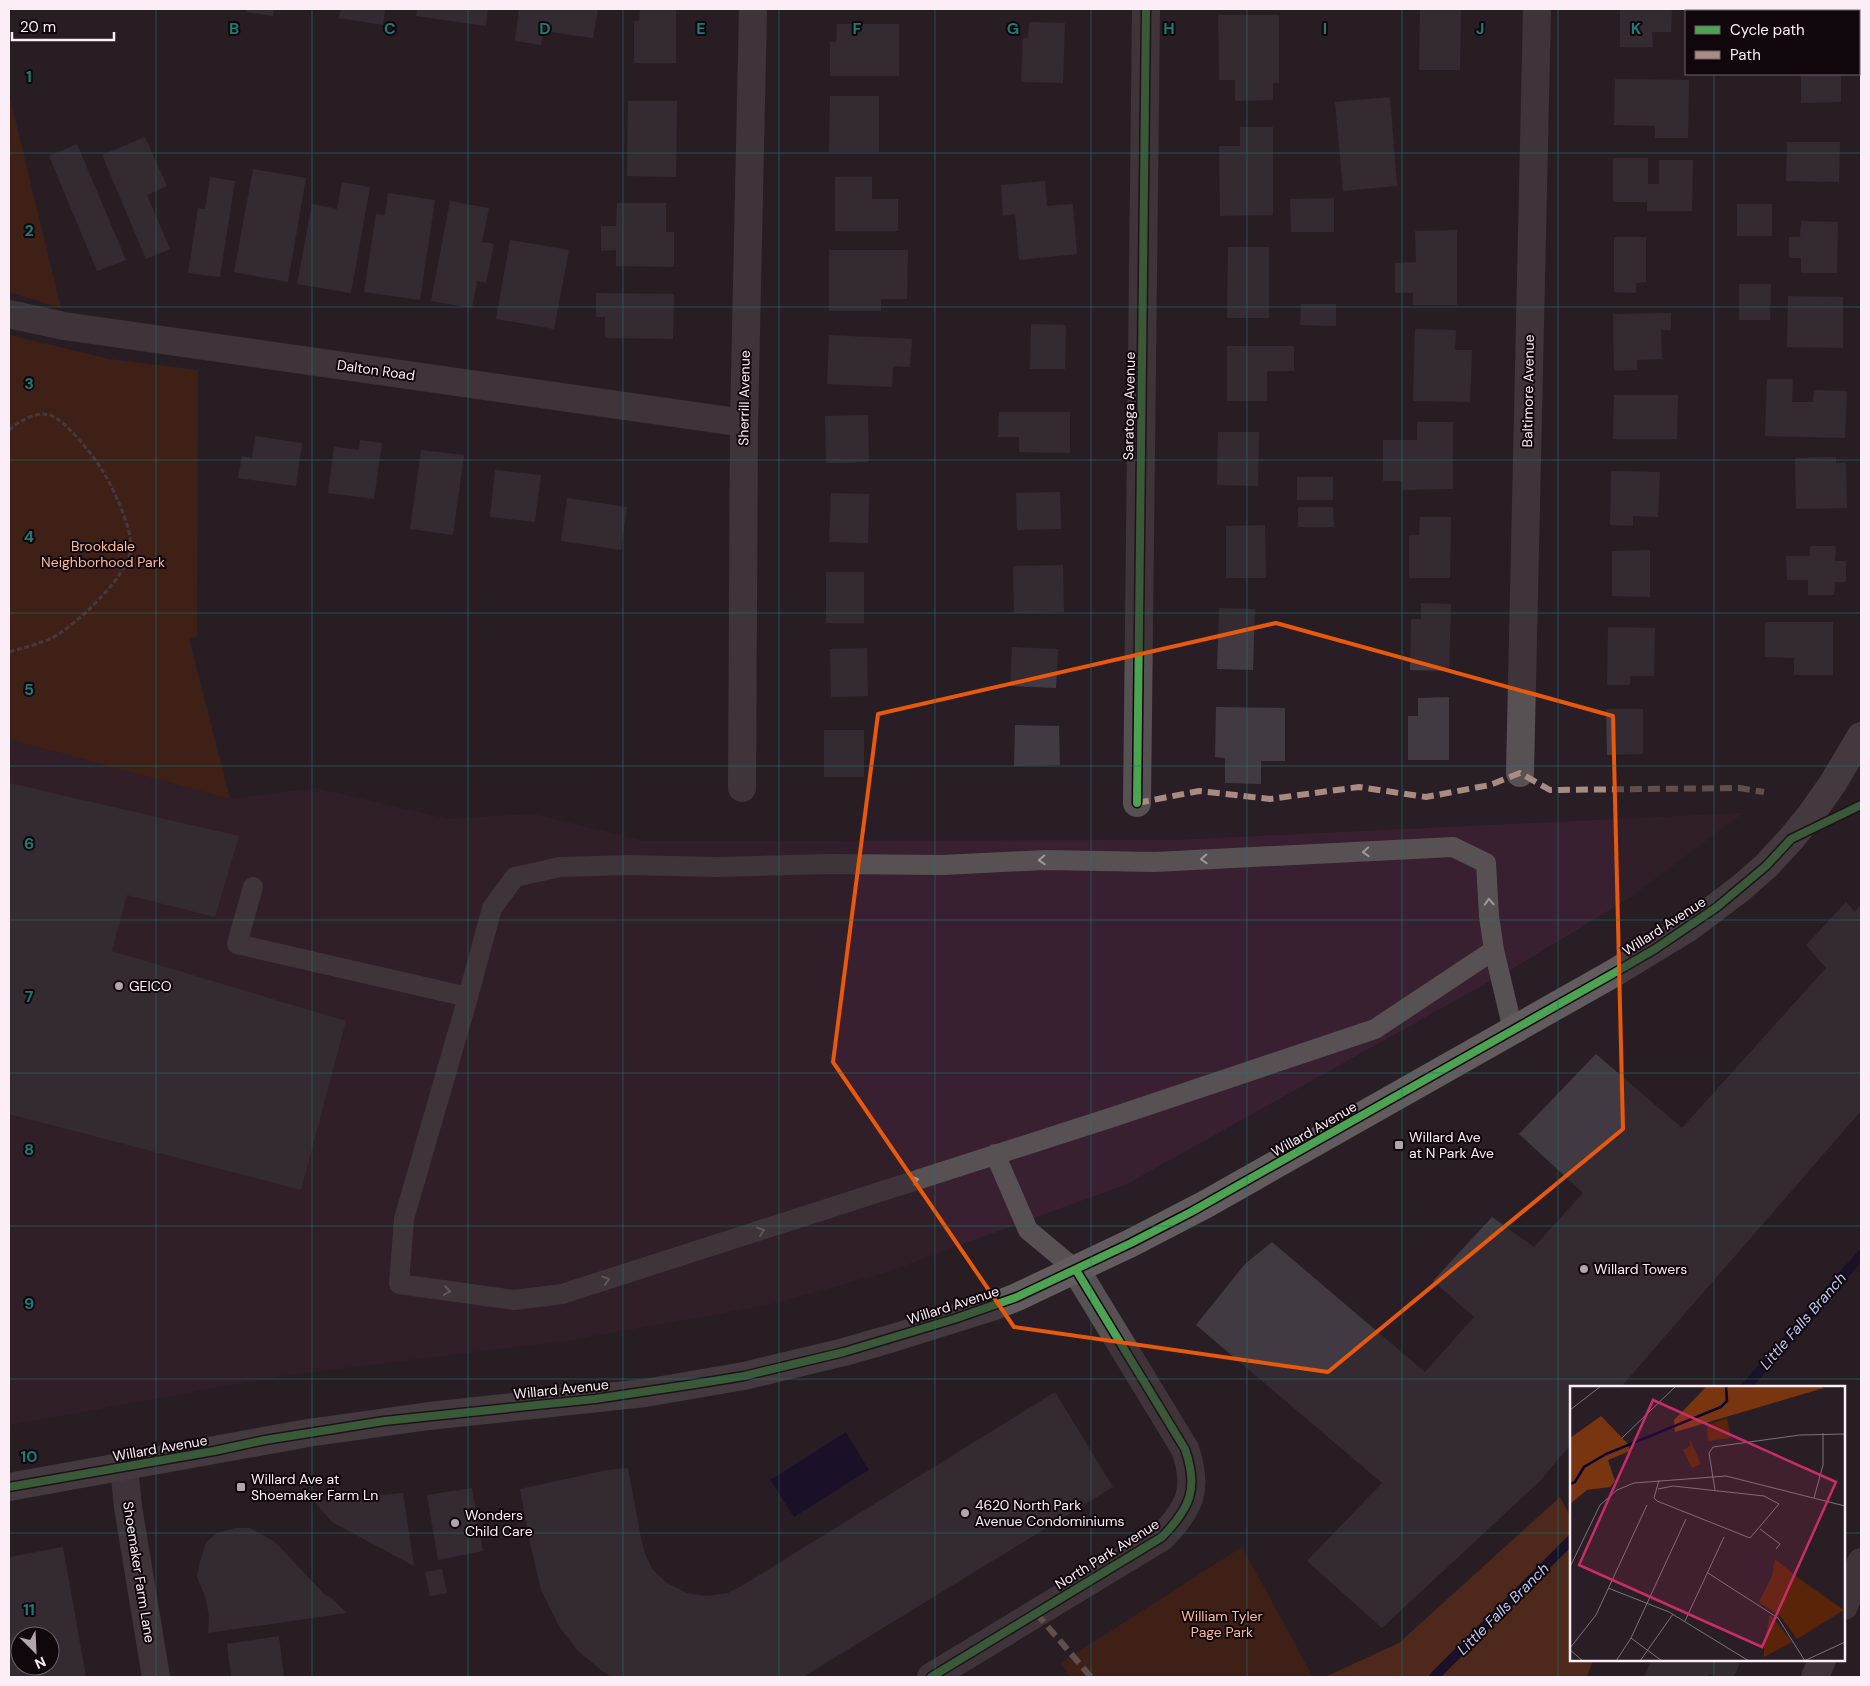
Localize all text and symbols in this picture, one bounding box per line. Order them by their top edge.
scale bar [12,10,115,42]
legend [1685,10,1860,75]
text: 20 m [20,17,56,37]
text: B [229,18,239,39]
text: C [384,18,396,39]
text: D [539,18,551,39]
text: E [696,18,706,39]
text: F [853,18,862,39]
text: G [1007,18,1019,39]
text: H [1163,18,1175,39]
text: I [1323,18,1327,39]
text: J [1476,18,1484,39]
text: K [1631,18,1642,39]
text: Cycle path [1730,20,1805,40]
text: Path [1730,45,1761,65]
text: 1 [26,66,32,87]
text: 2 [24,220,34,241]
street label: Baltimore Avenue [1518,334,1538,448]
street label: Sherrill Avenue [734,350,754,446]
street label: Saratoga Avenue [1119,352,1139,460]
street label: Dalton Road [336,356,416,384]
text: 3 [24,373,34,394]
text: 4 [24,526,34,547]
park label: Brookdale Neighborhood Park [41,537,165,571]
text: 5 [24,679,34,700]
text: 6 [24,833,34,854]
one-way arrow [1362,846,1370,857]
one-way arrow [1200,854,1208,865]
one-way arrow [1037,855,1045,866]
street label: Willard Avenue [1619,892,1709,960]
one-way arrow [1483,898,1494,906]
place label: GEICO [129,977,172,995]
marker: GEICO [113,980,125,992]
text: 7 [25,986,34,1007]
street label: Willard Avenue [1268,1097,1360,1161]
place label: Willard Ave at N Park Ave [1409,1128,1494,1162]
text: 8 [24,1139,34,1160]
marker: Willard Ave at N Park Ave [1393,1139,1405,1151]
one-way arrow [911,1175,919,1185]
one-way arrow [756,1226,765,1236]
place label: Willard Towers [1594,1260,1687,1278]
marker: Willard Towers [1578,1263,1590,1275]
water label: Little Falls Branch [1755,1268,1851,1374]
one-way arrow [602,1276,610,1286]
street label: Willard Avenue [905,1282,1001,1328]
one-way arrow [443,1285,451,1296]
text: 9 [24,1293,34,1314]
street label: Willard Avenue [512,1375,610,1403]
inset map [1570,1386,1845,1661]
street label: Willard Avenue [111,1431,209,1465]
text: 10 [20,1446,38,1467]
place label: Willard Ave at Shoemaker Farm Ln [251,1470,378,1504]
marker: Willard Ave at Shoemaker Farm Ln [235,1481,247,1493]
place label: 4620 North Park Avenue Condominiums [975,1496,1125,1530]
street label: Shoemaker Farm Lane [119,1500,159,1644]
place label: Wonders Child Care [465,1506,533,1540]
marker: 4620 North Park Avenue Condominiums [959,1507,971,1519]
street label: North Park Avenue [1052,1515,1162,1593]
marker: Wonders Child Care [449,1517,461,1529]
water label: Little Falls Branch [1453,1558,1554,1659]
text: 11 [23,1599,35,1620]
park label: William Tyler Page Park [1181,1607,1263,1641]
north arrow [10,1626,60,1676]
text: N [32,1653,49,1673]

